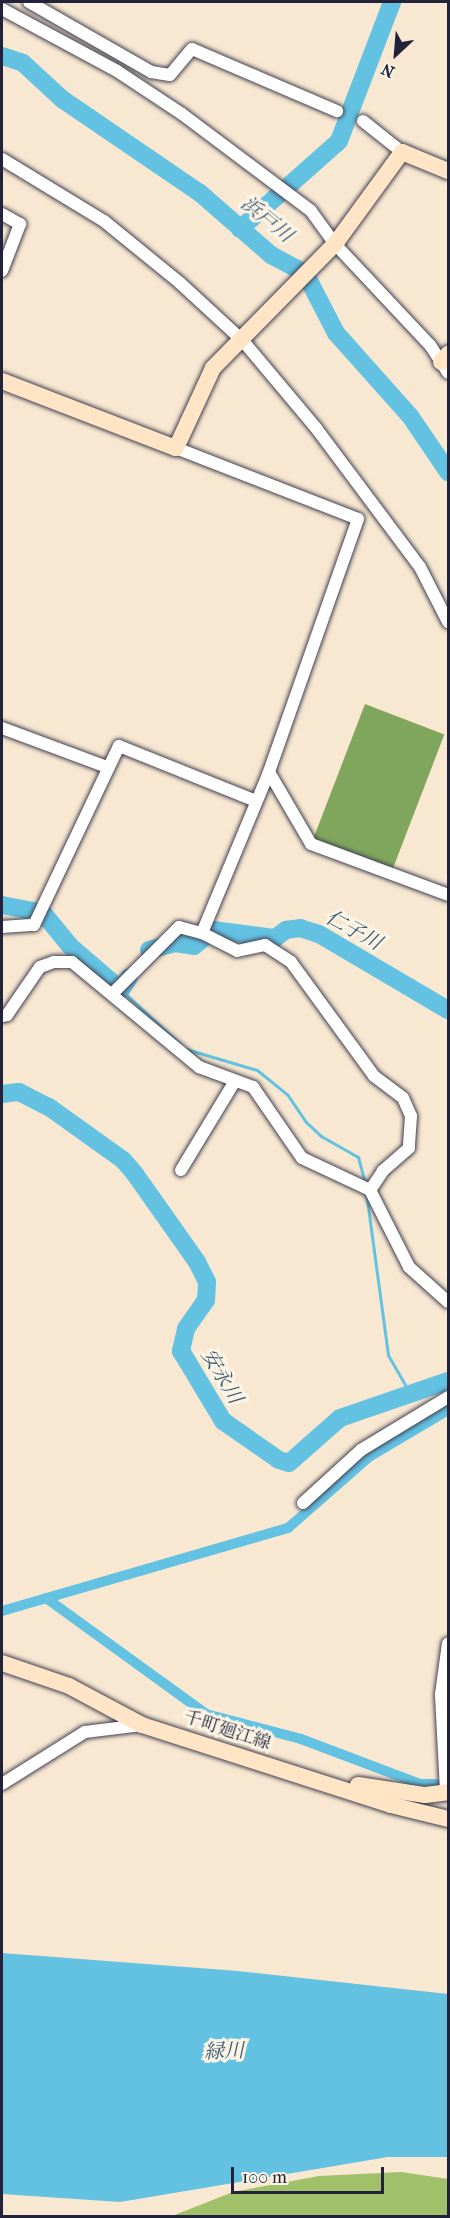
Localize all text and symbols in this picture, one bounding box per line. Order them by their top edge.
north arrow [366,24,426,84]
text: N [378,59,398,82]
water label: 浜戸川 [236,191,298,247]
water label: 仁子川 [322,905,386,955]
water label: 安永川 [196,1344,248,1408]
street label: 千町廻江線 [181,1707,273,1755]
water label: 緑川 [204,2038,244,2064]
scale bar [234,2155,387,2193]
text: 100 m [242,2167,287,2188]

